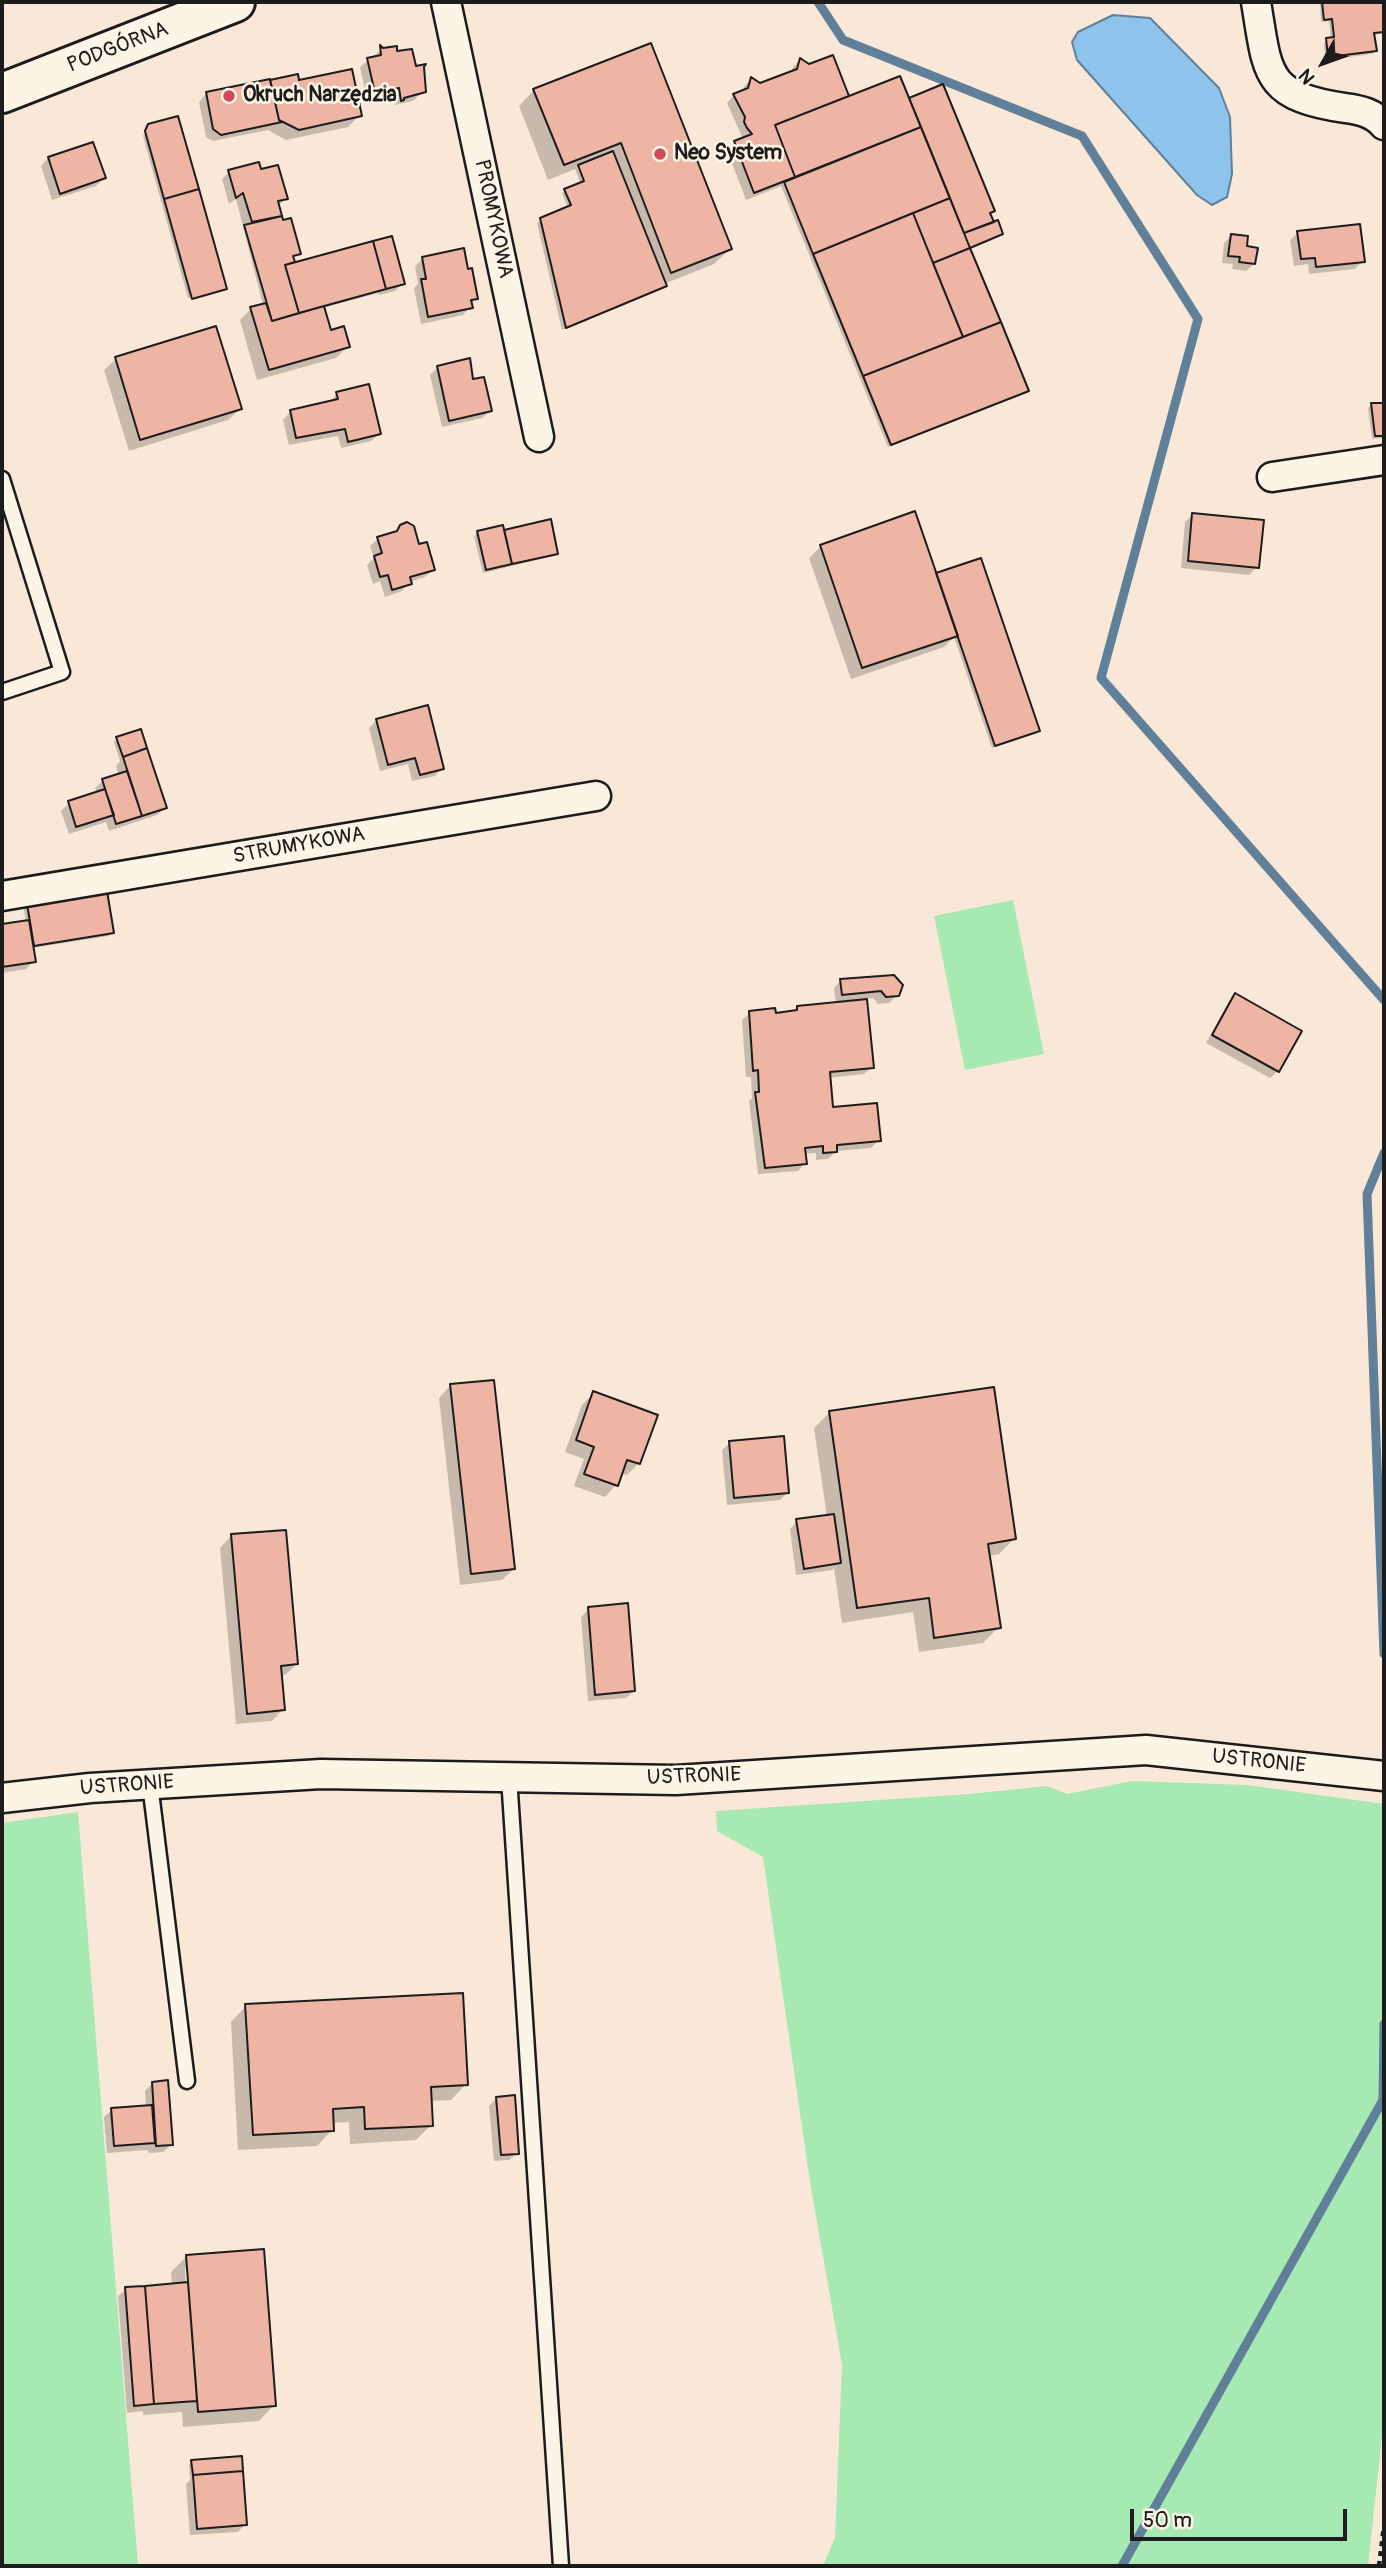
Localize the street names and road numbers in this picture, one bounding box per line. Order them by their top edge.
street label: PODGÓRNA [64,17,172,79]
street label: PROMYKOWA [468,157,518,281]
street label: STRUMYKOWA [231,822,367,870]
street label: USTRONIE [1211,1745,1307,1779]
street label: USTRONIE [646,1763,742,1791]
street label: USTRONIE [79,1770,175,1802]

